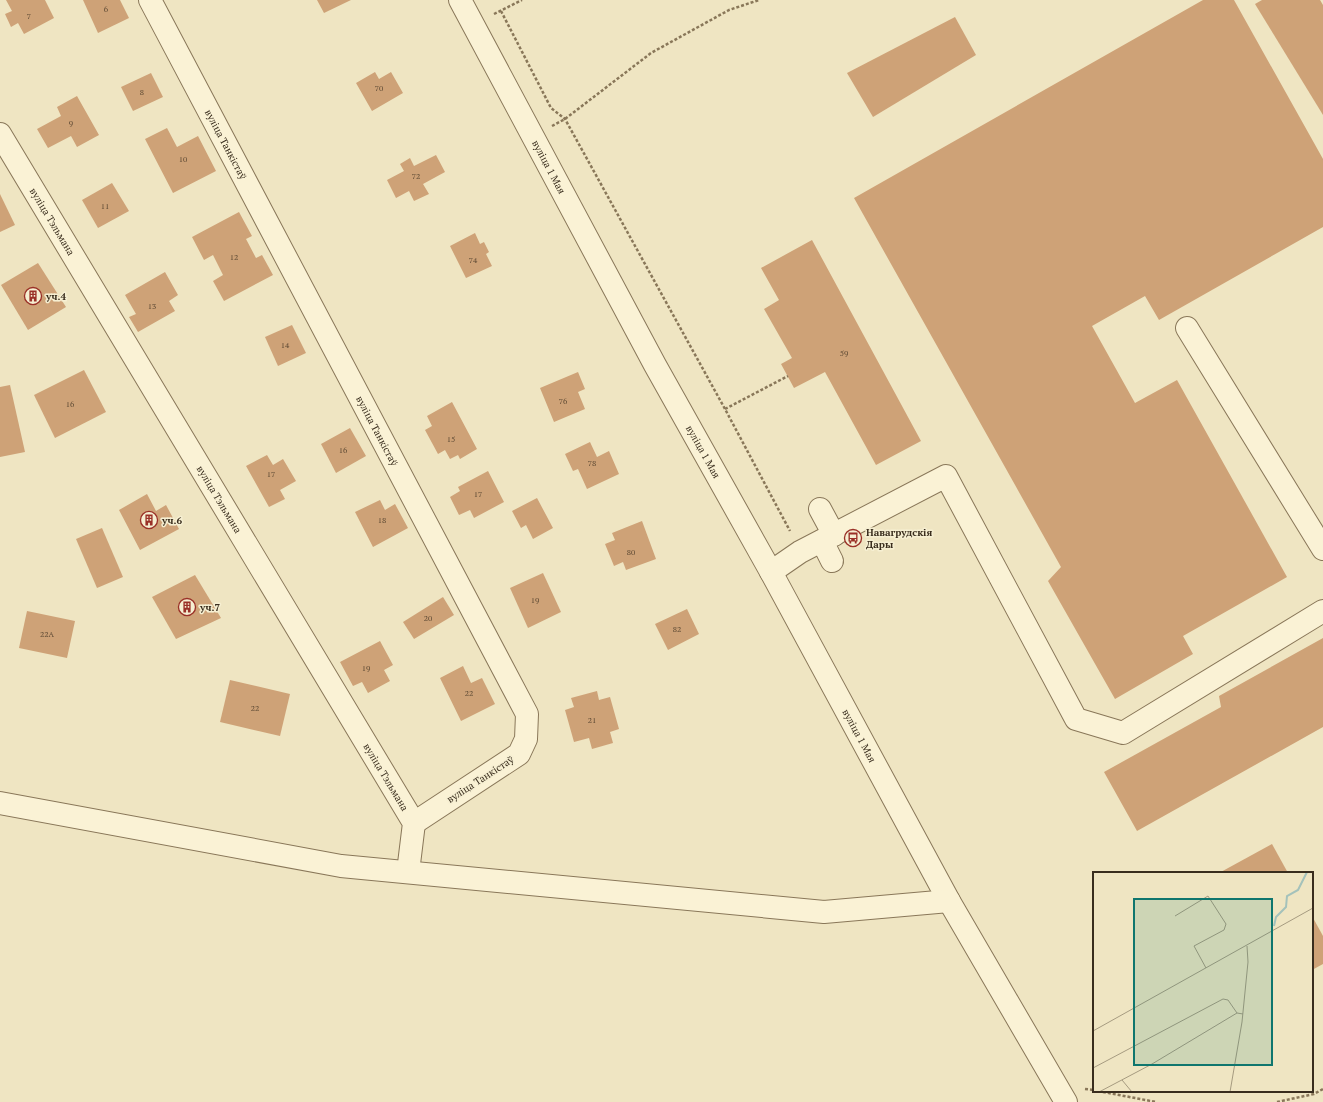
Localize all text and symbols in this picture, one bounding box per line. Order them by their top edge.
house number: 6 [104,4,109,14]
house number: 7 [27,11,31,21]
house number: 70 [375,83,383,93]
house number: 8 [140,87,144,97]
street label: вуліца Танкістаў [202,107,250,182]
house number: 9 [69,118,73,128]
street label: вуліца 1 Мая [529,138,568,196]
house number: 10 [179,154,187,164]
house number: 72 [412,171,420,181]
street label: вуліца Тэльмана [27,185,77,258]
house number: 11 [101,201,109,211]
house number: 12 [230,252,238,262]
house number: 74 [469,255,478,265]
building icon: уч.4 [23,286,43,306]
place label: уч.4 [45,290,66,303]
house number: 13 [148,301,156,311]
house number: 14 [281,340,290,350]
house number: 59 [840,348,848,358]
street label: вуліца Танкістаў [353,394,401,469]
house number: 76 [559,396,568,406]
house number: 16 [66,399,75,409]
street label: вуліца 1 Мая [683,423,723,481]
house number: 15 [447,434,455,444]
house number: 16 [339,445,348,455]
house number: 78 [588,458,596,468]
street label: вуліца Тэльмана [194,463,244,536]
house number: 17 [267,469,275,479]
house number: 17 [474,489,482,499]
building icon: уч.6 [139,510,159,530]
place label: уч.6 [161,514,182,527]
house number: 18 [378,515,386,525]
place label: Навагрудскія Дары [866,526,932,551]
bus stop icon: Навагрудскія Дары [843,528,863,548]
house number: 80 [627,547,635,557]
house number: 19 [531,595,539,605]
building icon: уч.7 [177,597,197,617]
place label: уч.7 [199,601,220,614]
house number: 20 [424,613,432,623]
house number: 82 [673,624,681,634]
house number: 22А [40,629,55,639]
house number: 19 [362,663,370,673]
house number: 22 [465,688,473,698]
house number: 22 [251,703,259,713]
street label: вуліца 1 Мая [839,707,879,765]
house number: 21 [588,715,596,725]
street label: вуліца Тэльмана [360,741,411,813]
street label: вуліца Танкістаў [444,752,517,806]
inset map [1093,872,1313,1092]

